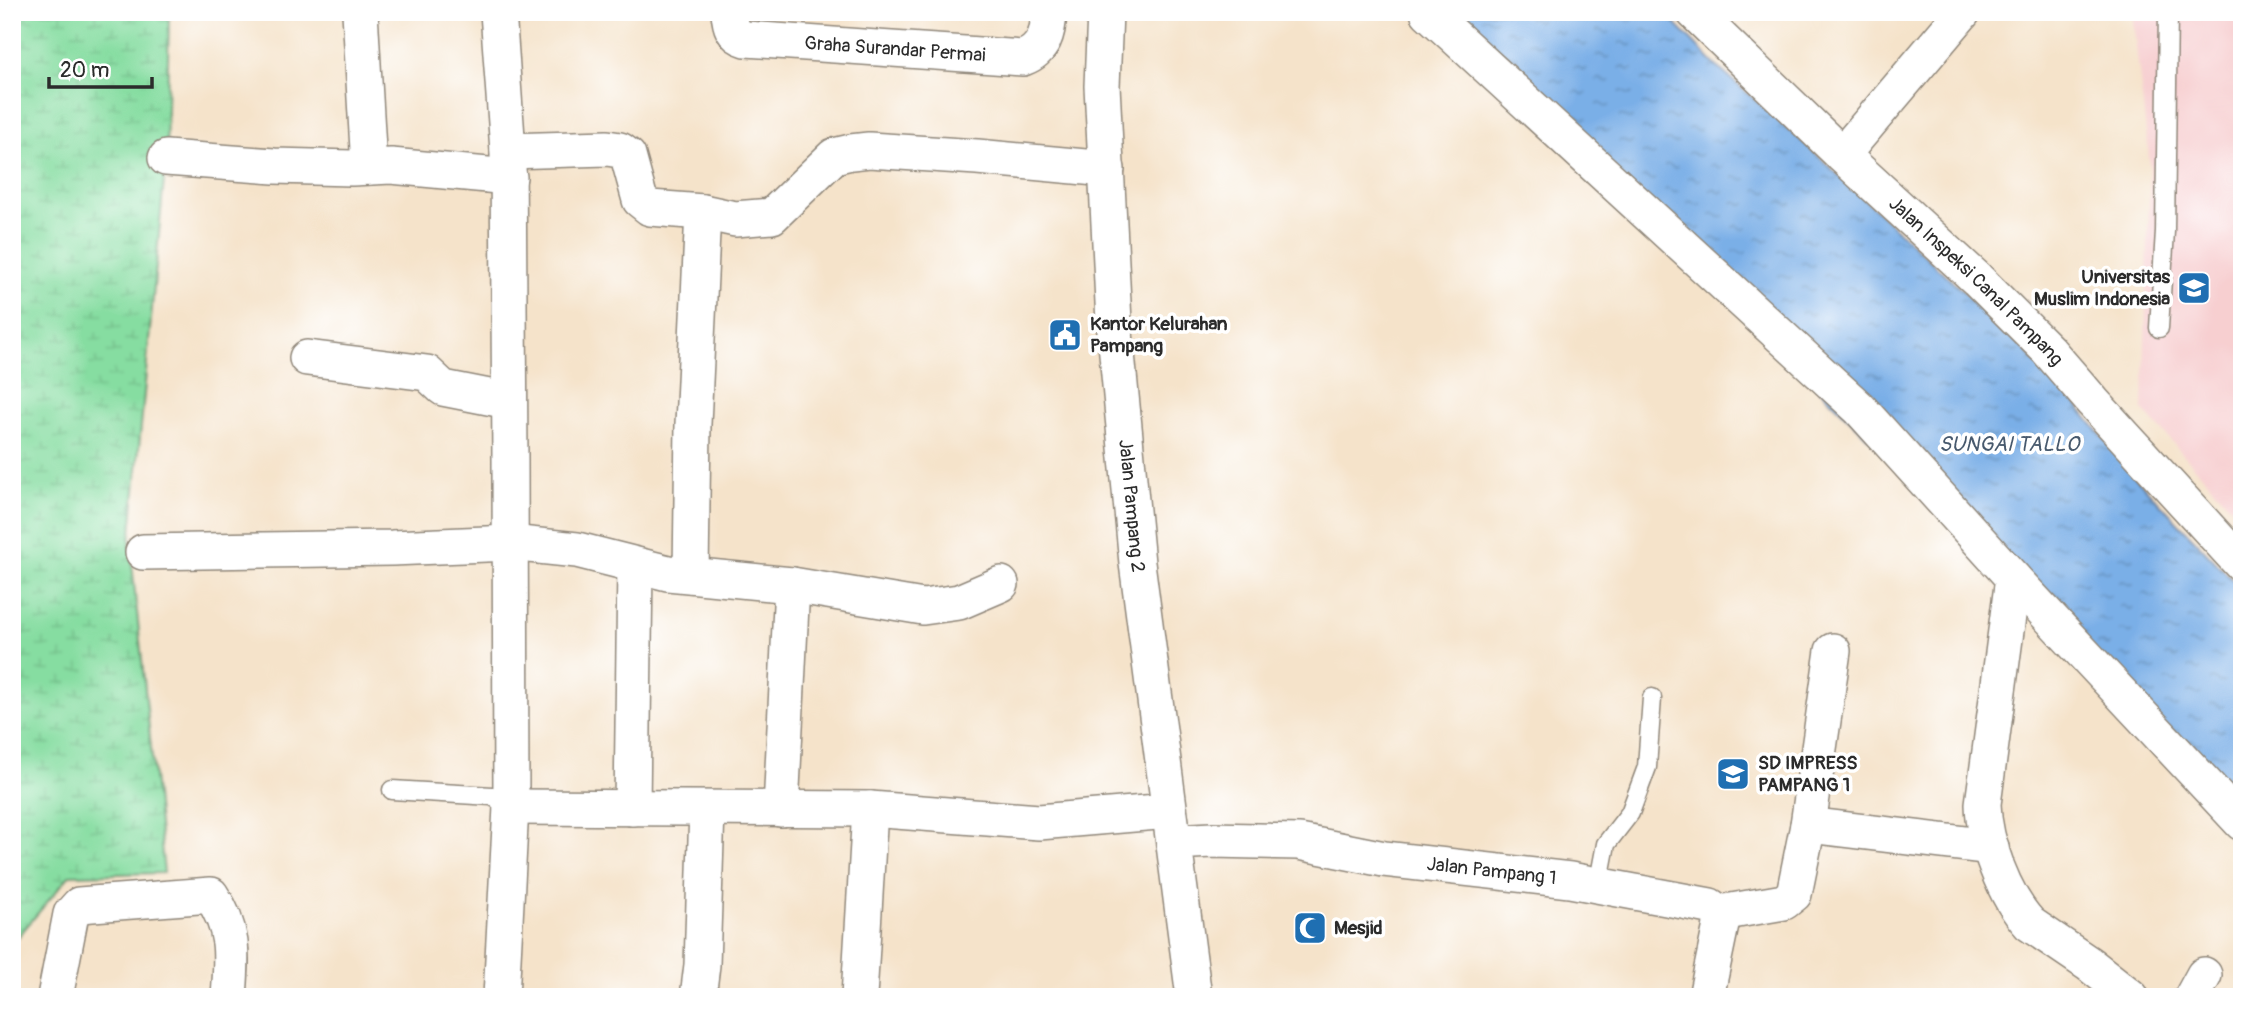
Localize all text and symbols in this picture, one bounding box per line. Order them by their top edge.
street label: Graha Surandar Permai [804,31,986,67]
scale bar [49,46,152,90]
text: 20 m [60,57,109,84]
street label: Jalan Inspeksi Canal Pampang [1884,192,2068,371]
place label: Universitas Muslim Indonesia [2034,265,2170,311]
school or university icon: Universitas Muslim Indonesia [2175,269,2213,307]
place label: Kantor Kelurahan Pampang [1090,312,1228,358]
public building icon: Kantor Kelurahan Pampang [1046,316,1084,354]
water label: SUNGAI TALLO [1939,431,2081,458]
street label: Jalan Pampang 2 [1113,438,1150,574]
place label: SD IMPRESS PAMPANG 1 [1758,751,1858,797]
school or university icon: SD IMPRESS PAMPANG 1 [1714,755,1752,793]
street label: Jalan Pampang 1 [1426,852,1558,890]
mosque icon: Mesjid [1291,909,1329,947]
place label: Mesjid [1334,916,1383,940]

